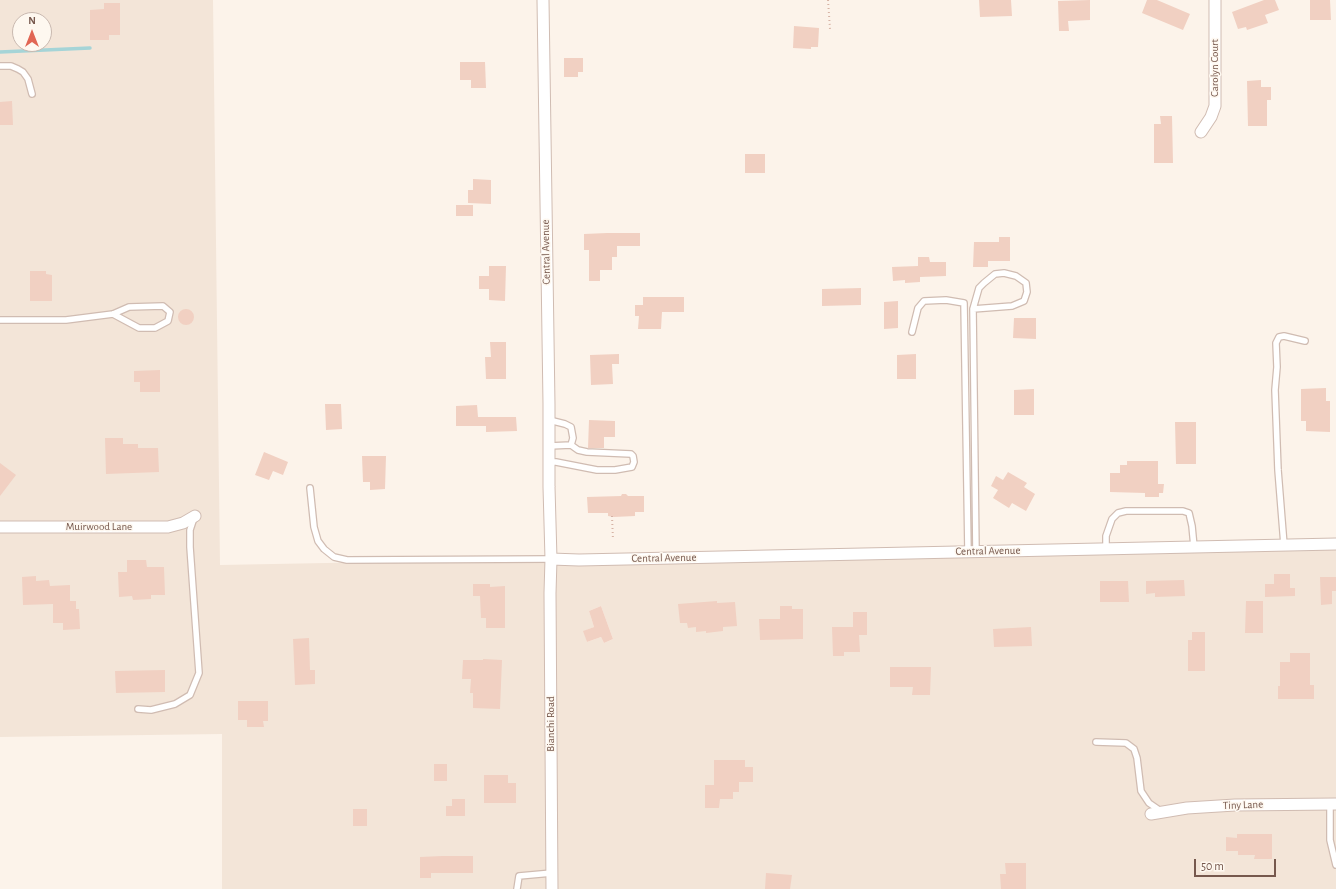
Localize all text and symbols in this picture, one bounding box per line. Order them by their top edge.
north arrow [12,12,52,52]
text: N [28,15,36,26]
street label: Carolyn Court [1208,39,1222,97]
street label: Central Avenue [539,219,553,285]
street label: Muirwood Lane [66,520,132,534]
street label: Central Avenue [955,544,1021,558]
street label: Central Avenue [631,551,697,565]
street label: Bianchi Road [544,696,558,752]
street label: Tiny Lane [1223,798,1263,812]
scale bar [1196,851,1278,877]
text: 50 m [1201,860,1224,872]

